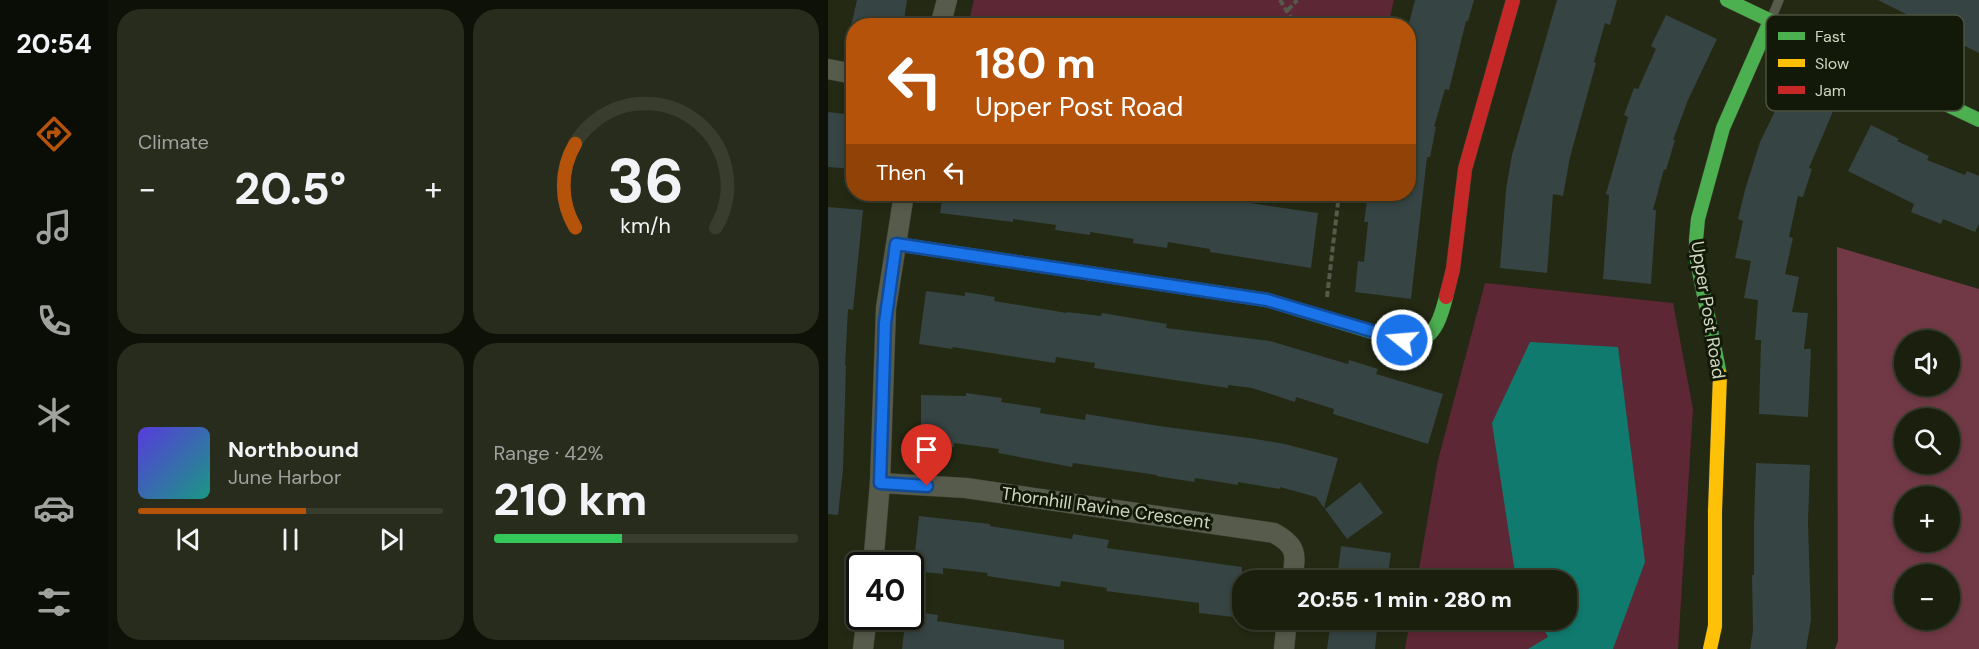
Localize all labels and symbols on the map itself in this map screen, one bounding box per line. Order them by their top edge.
legend [1766,15,1964,111]
text: Fast [1815,26,1846,47]
text: Slow [1815,53,1849,74]
text: Jam [1815,80,1846,101]
street label: Upper Post Road [1685,239,1731,381]
position arrow [1370,308,1434,372]
pin [901,424,952,486]
street label: Thornhill Ravine Crescent [1000,481,1212,535]
speed limit sign: 40 [846,552,924,630]

